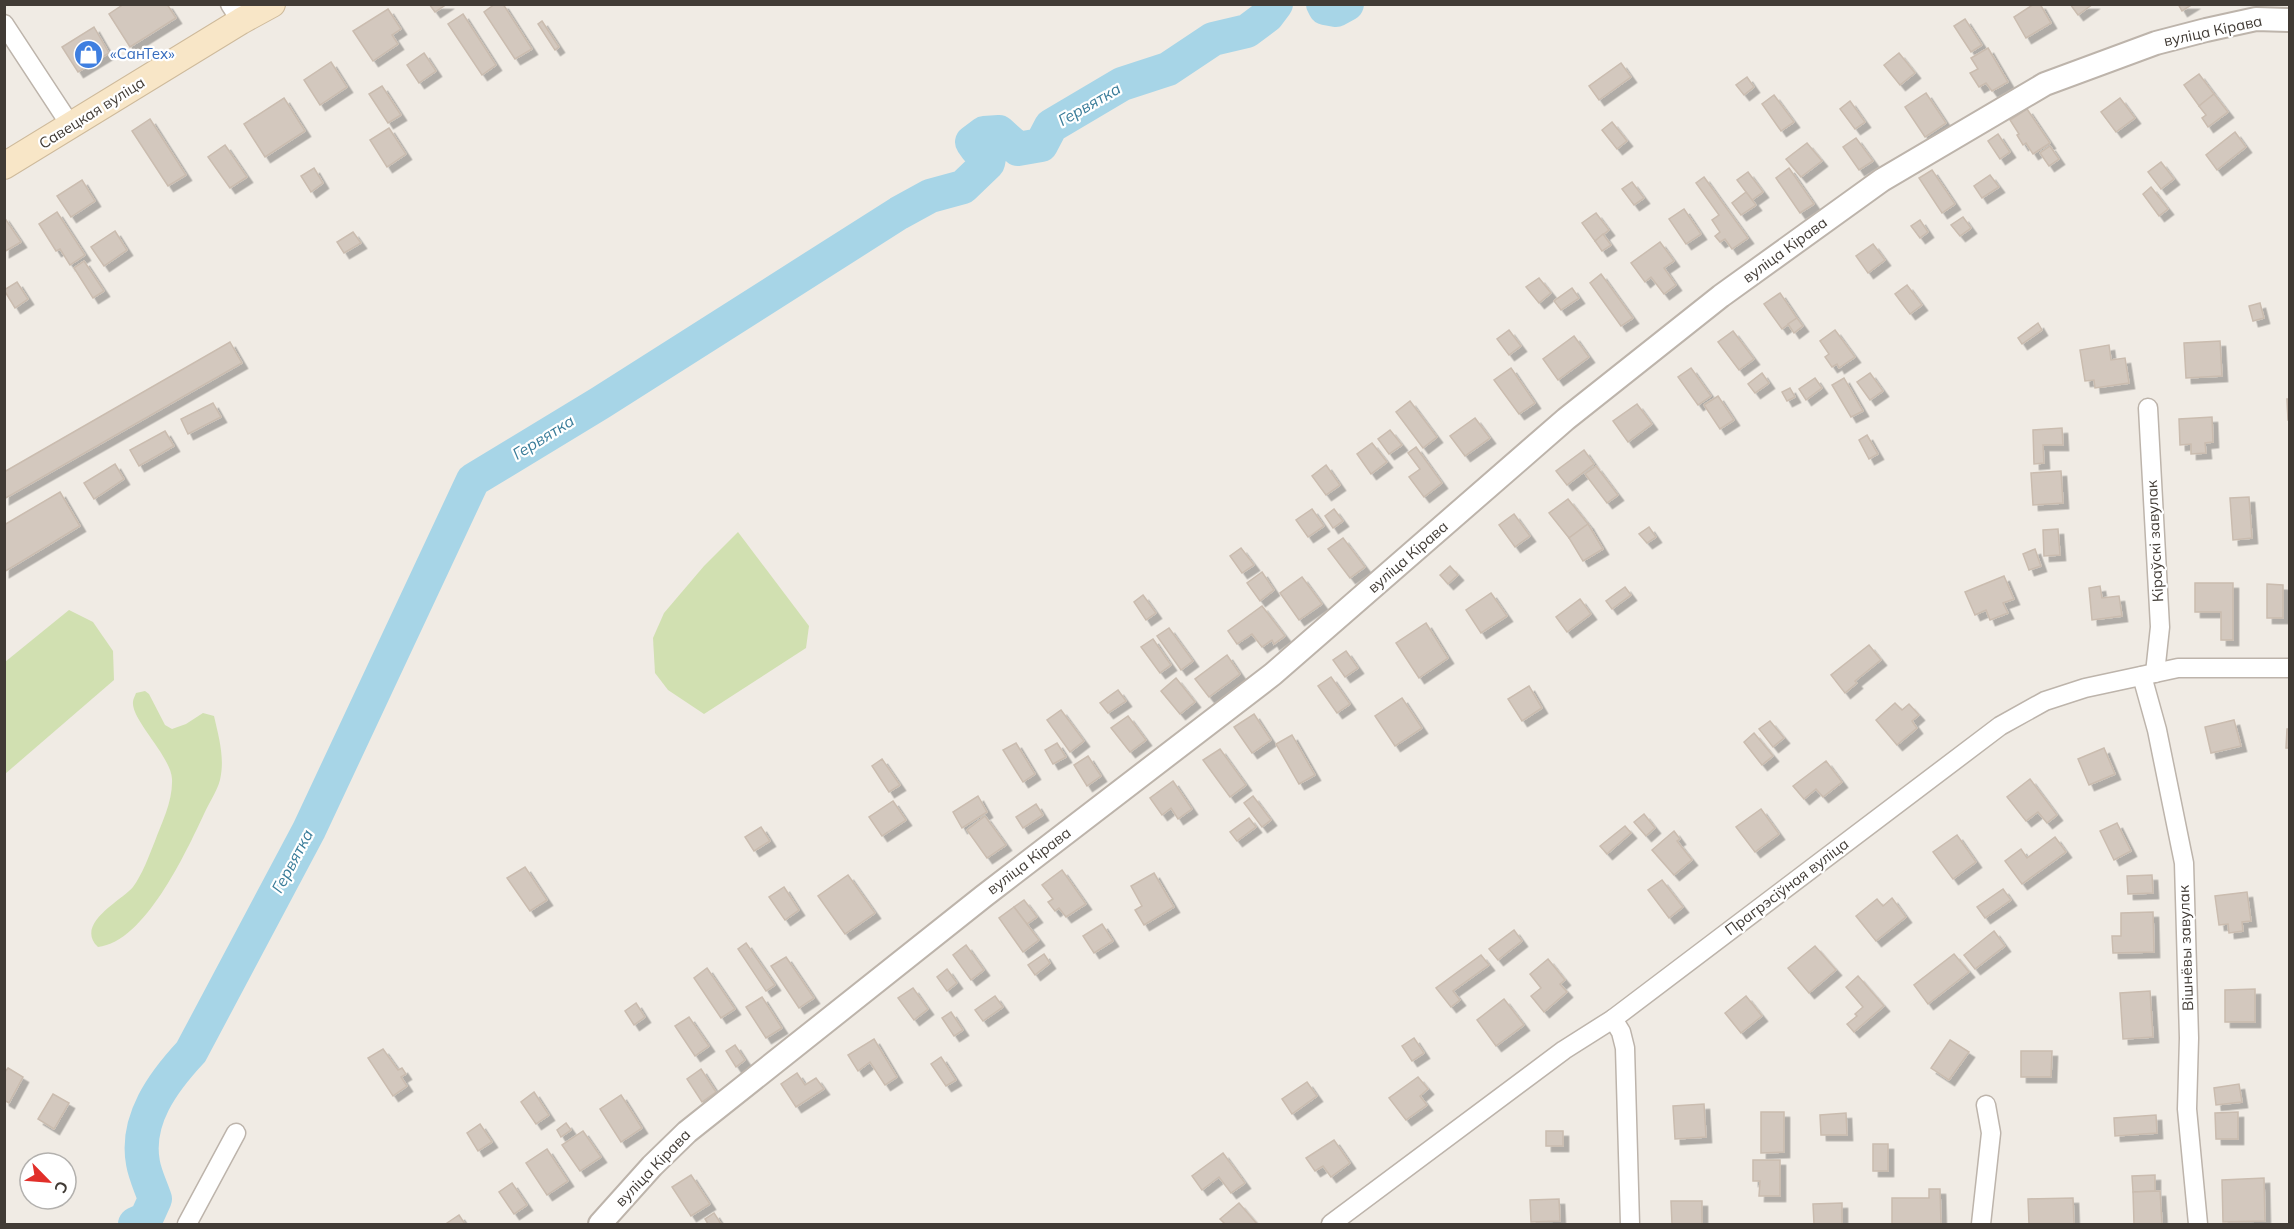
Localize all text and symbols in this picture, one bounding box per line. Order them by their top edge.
street label: вуліца Кірава [2162,11,2264,50]
shop icon: «СанТех» [73,38,105,70]
place label: «СанТех» [110,44,175,63]
street label: Савецкая вуліца [35,72,148,153]
water label: Гервятка [1054,78,1124,130]
street label: вуліца Кірава [1739,212,1831,287]
water label: Гервятка [508,410,578,464]
street label: Кіраўскі завулак [2142,479,2167,602]
street label: вуліца Кірава [1364,517,1452,597]
street label: вуліца Кірава [983,823,1074,898]
water label: Гервятка [267,826,317,896]
street label: Прагрэсіўная вуліца [1721,834,1852,939]
street label: Вішнёвы завулак [2174,884,2197,1011]
street label: вуліца Кірава [611,1125,694,1210]
north arrow [18,1151,78,1211]
text: С [50,1178,73,1197]

